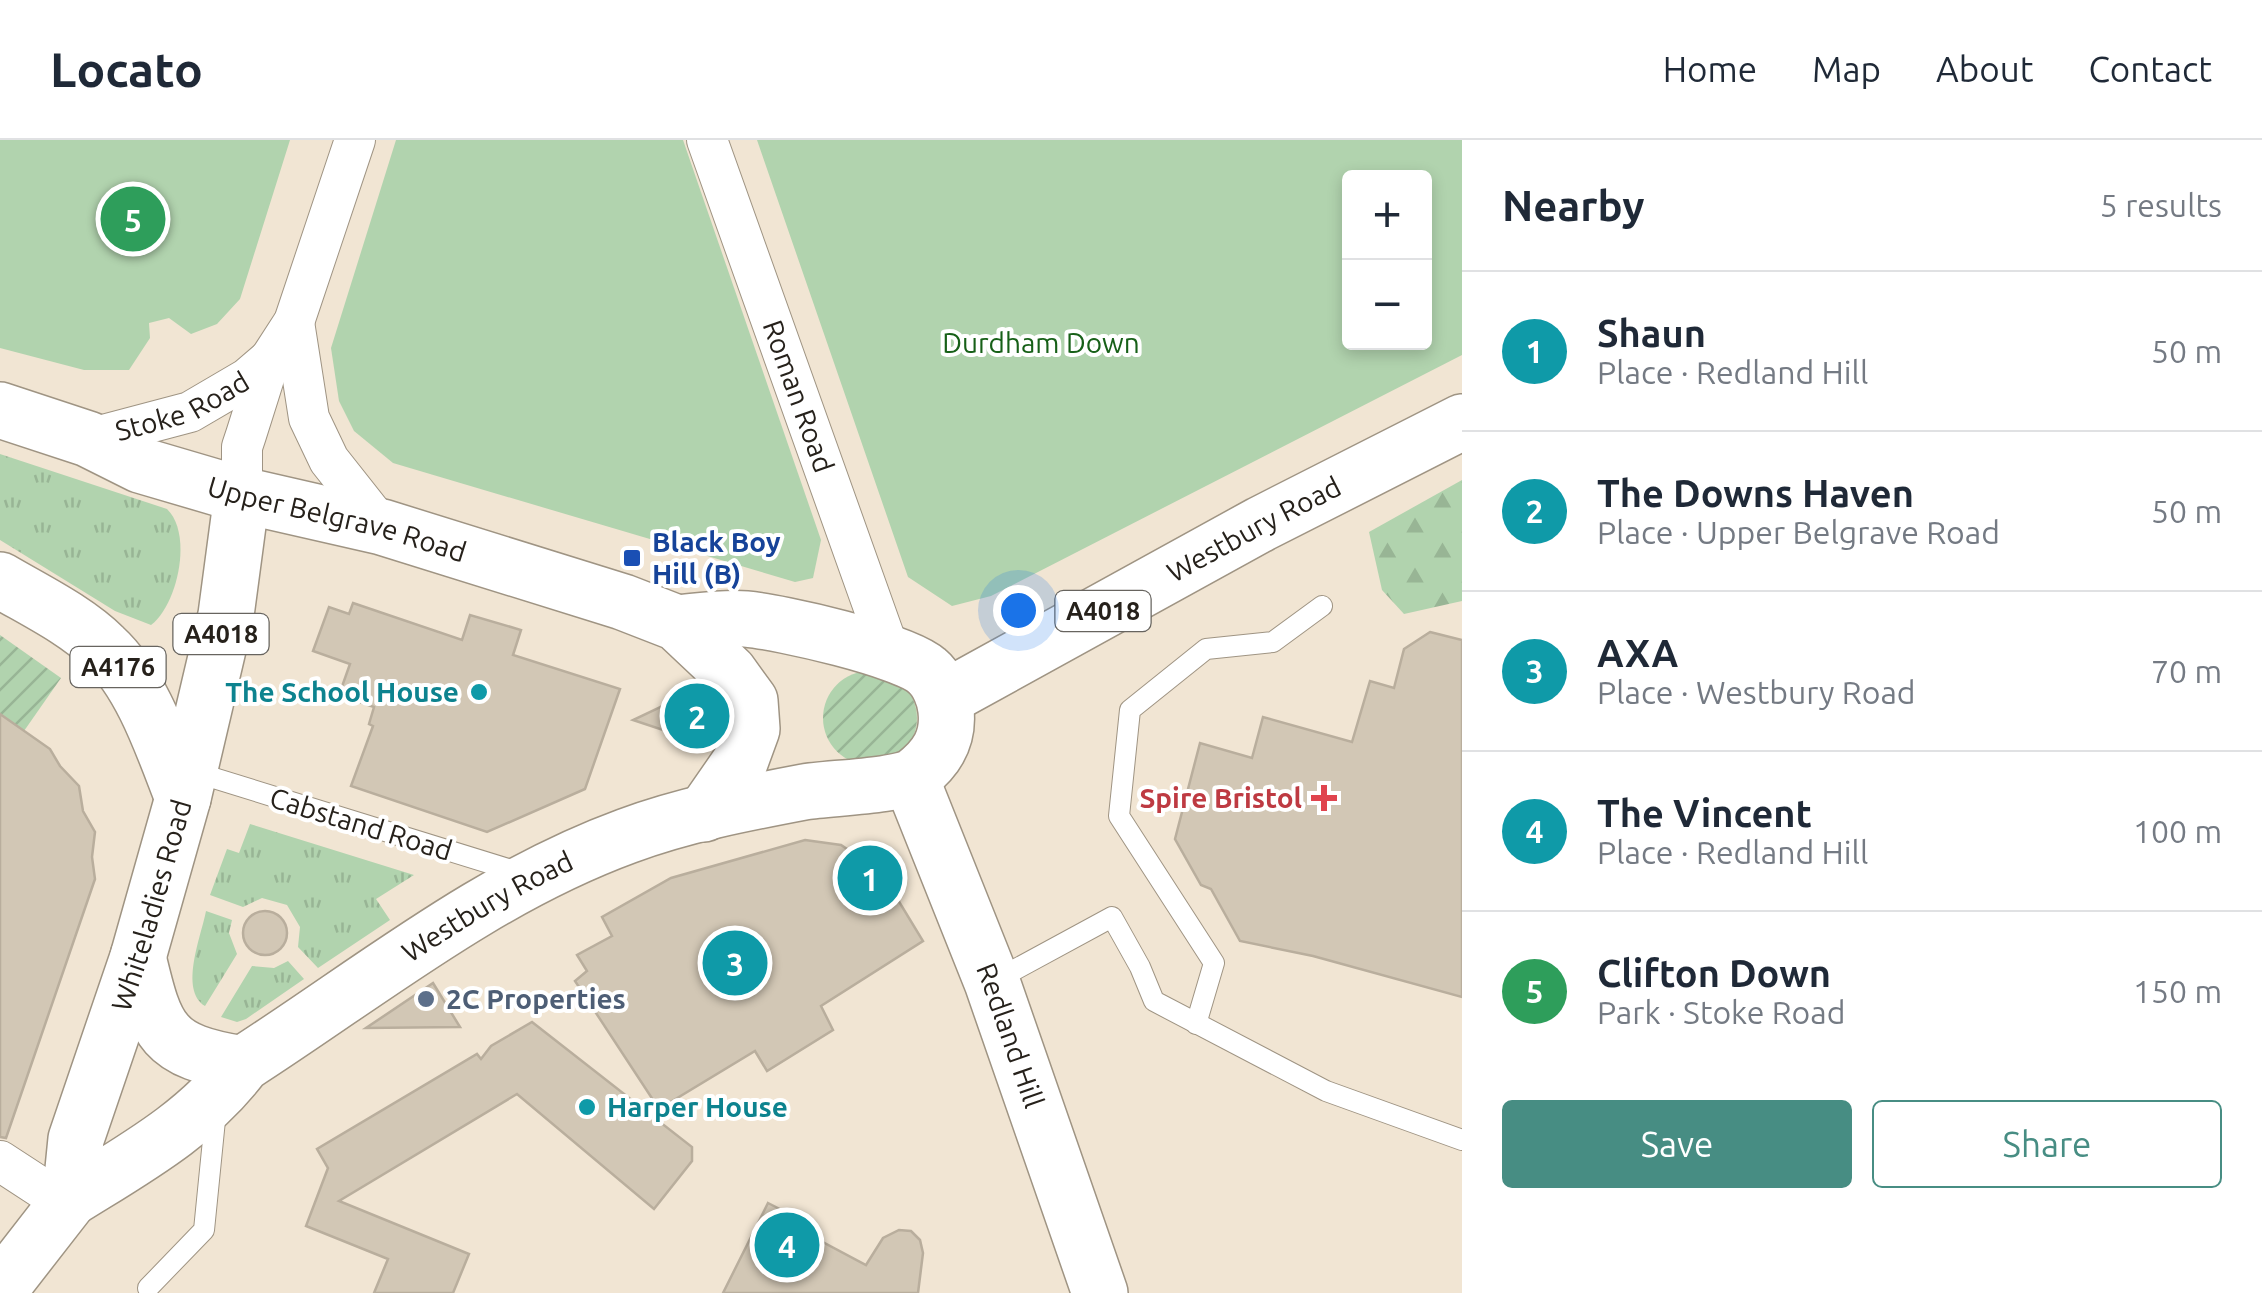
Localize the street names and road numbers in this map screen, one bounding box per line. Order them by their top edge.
street label: Roman Road [757,316,840,476]
street label: Stoke Road [112,365,254,446]
street label: Upper Belgrave Road [204,470,470,567]
street label: Westbury Road [1161,470,1346,588]
road number: A4018 [1056,591,1150,631]
road number: A4018 [174,614,268,654]
road number: A4176 [70,647,166,687]
street label: Cabstand Road [266,781,456,866]
street label: Whiteladies Road [105,796,197,1015]
street label: Westbury Road [396,845,578,968]
street label: Redland Hill [971,958,1050,1112]

